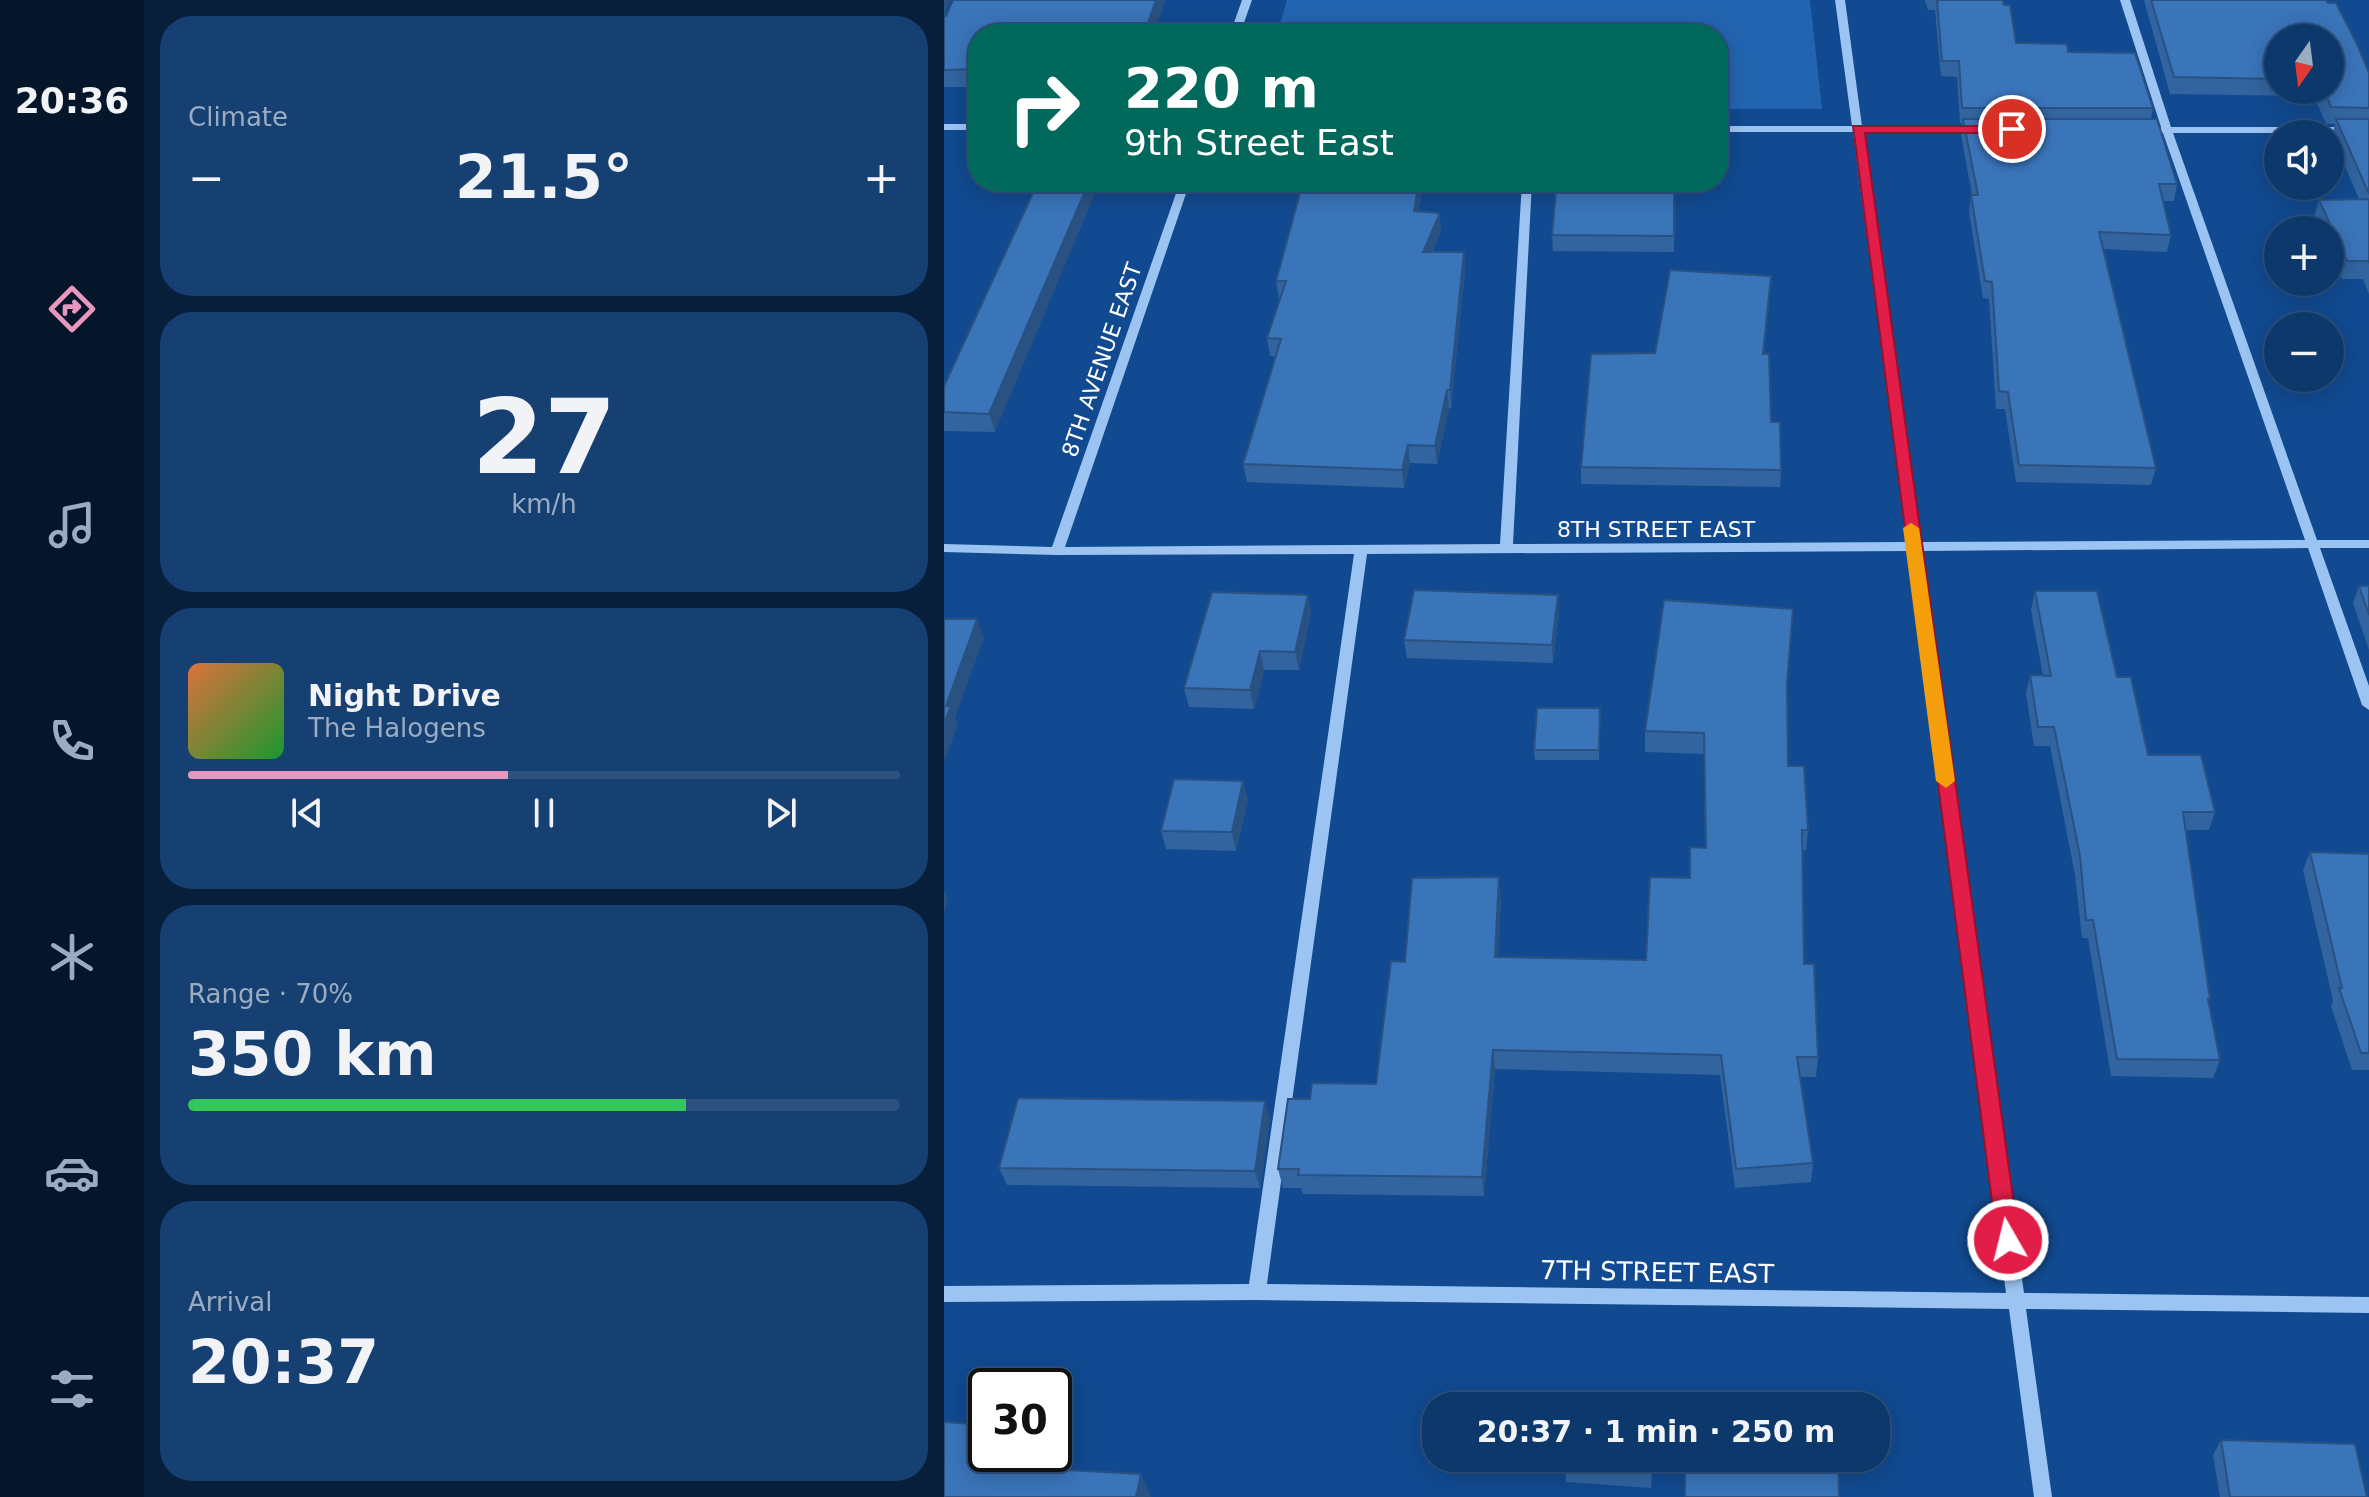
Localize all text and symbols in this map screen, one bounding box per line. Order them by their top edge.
north arrow [2264,24,2344,104]
map controls [2264,24,2344,392]
text: 220 m [1124,55,1319,120]
icon: right [992,56,1096,160]
text: 20:36 [15,80,129,121]
pin [1978,95,2046,163]
text: Climate [188,102,288,132]
icon: arrive [1990,107,2034,151]
button: sound [2264,120,2344,200]
text: 9th Street East [1124,122,1394,163]
text: 21.5° [455,142,633,212]
text: − [188,152,225,203]
text: + [863,152,900,203]
button: + [2264,216,2344,296]
street label: 8TH AVENUE EAST [1057,259,1147,460]
icon: directions [44,281,100,337]
button: − [2264,312,2344,392]
text: 27 [472,376,616,498]
text: km/h [511,489,577,519]
icon: music [44,497,100,553]
street label: 8TH STREET EAST [1557,517,1756,542]
text: Night Drive [308,678,501,713]
icon: phone [44,713,100,769]
text: The Halogens [308,713,486,743]
icon: previous [285,791,329,835]
icon: pause [522,791,566,835]
icon: next [759,791,803,835]
icon: climate [44,929,100,985]
text: Range · 70% [188,979,353,1009]
text: 350 km [188,1019,437,1089]
icon: car [44,1145,100,1201]
position arrow [1966,1198,2050,1282]
street label: 7TH STREET EAST [1540,1255,1775,1289]
text: Arrival [188,1287,272,1317]
text: 20:37 [188,1327,379,1397]
icon: filters [44,1361,100,1417]
speed limit sign: 30 [968,1368,1072,1472]
text: 20:37 · 1 min · 250 m [1477,1414,1835,1449]

